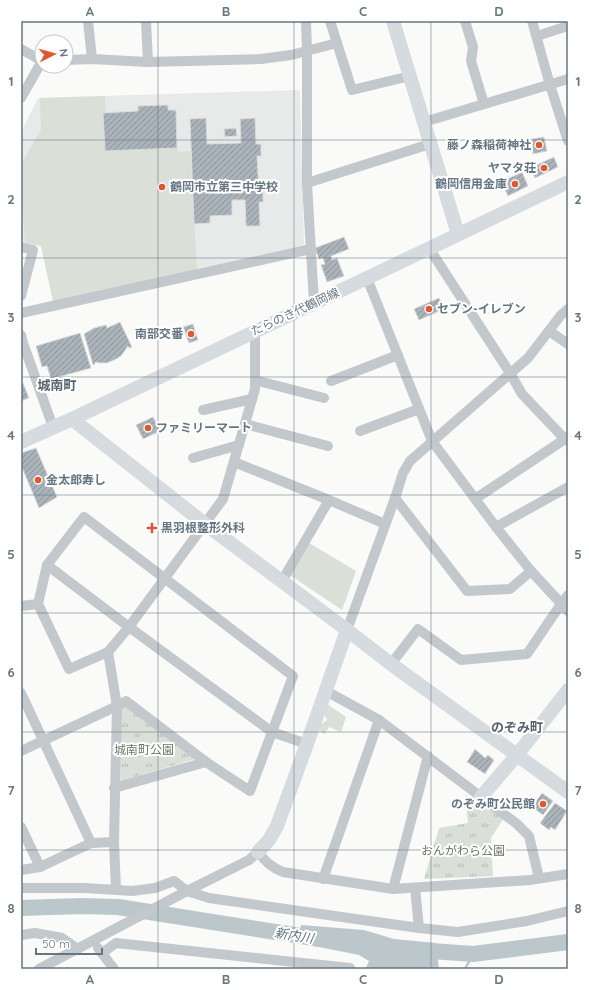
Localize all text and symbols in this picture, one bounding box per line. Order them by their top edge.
text: A [86,3,95,19]
text: B [222,3,230,19]
text: C [359,3,367,19]
text: D [494,3,504,19]
north arrow [34,34,74,74]
text: N [57,48,71,58]
text: 1 [8,73,14,89]
text: 1 [575,73,581,89]
place label: 藤ノ森稲荷神社 [447,137,531,152]
marker: 藤ノ森稲荷神社 [534,140,544,150]
place label: ヤマタ荘 [488,160,536,175]
marker: ヤマタ荘 [539,163,549,173]
place label: 鶴岡信用金庫 [435,176,507,191]
place label: 鶴岡市立第三中学校 [170,179,278,194]
marker: 鶴岡信用金庫 [510,179,520,189]
marker: 鶴岡市立第三中学校 [157,182,167,192]
text: 2 [7,191,15,207]
text: 2 [574,191,582,207]
street label: たらのき代鶴岡線 [248,285,341,339]
place label: セブン-イレブン [437,301,526,316]
marker: セブン-イレブン [424,304,434,314]
text: 3 [8,309,15,325]
text: 3 [575,309,582,325]
place label: 南部交番 [135,326,184,341]
marker: 南部交番 [186,329,196,339]
district label: 城南町 [37,377,77,393]
place label: ファミリーマート [156,420,252,435]
marker: ファミリーマート [143,423,153,433]
text: 4 [7,427,15,443]
text: 4 [574,427,582,443]
place label: 金太郎寿し [46,472,106,487]
marker: 金太郎寿し [33,475,43,485]
place label: 黒羽根整形外科 [161,520,245,535]
marker: 黒羽根整形外科 [146,522,158,534]
text: 5 [7,546,15,562]
text: 5 [574,546,582,562]
text: 6 [7,664,15,680]
text: 6 [574,664,582,680]
district label: のぞみ町 [491,719,543,735]
park label: 城南町公園 [114,742,174,757]
text: 7 [7,782,15,798]
text: 7 [574,782,582,798]
place label: のぞみ町公民館 [451,796,535,811]
marker: のぞみ町公民館 [538,799,548,809]
park label: おんがわら公園 [421,843,505,858]
text: 8 [7,900,15,916]
text: 8 [574,900,582,916]
water label: 新内川 [273,924,316,946]
scale bar [36,930,102,956]
text: 50 m [42,936,70,951]
text: A [86,971,95,987]
text: B [222,971,230,987]
text: C [359,971,367,987]
text: D [494,971,504,987]

